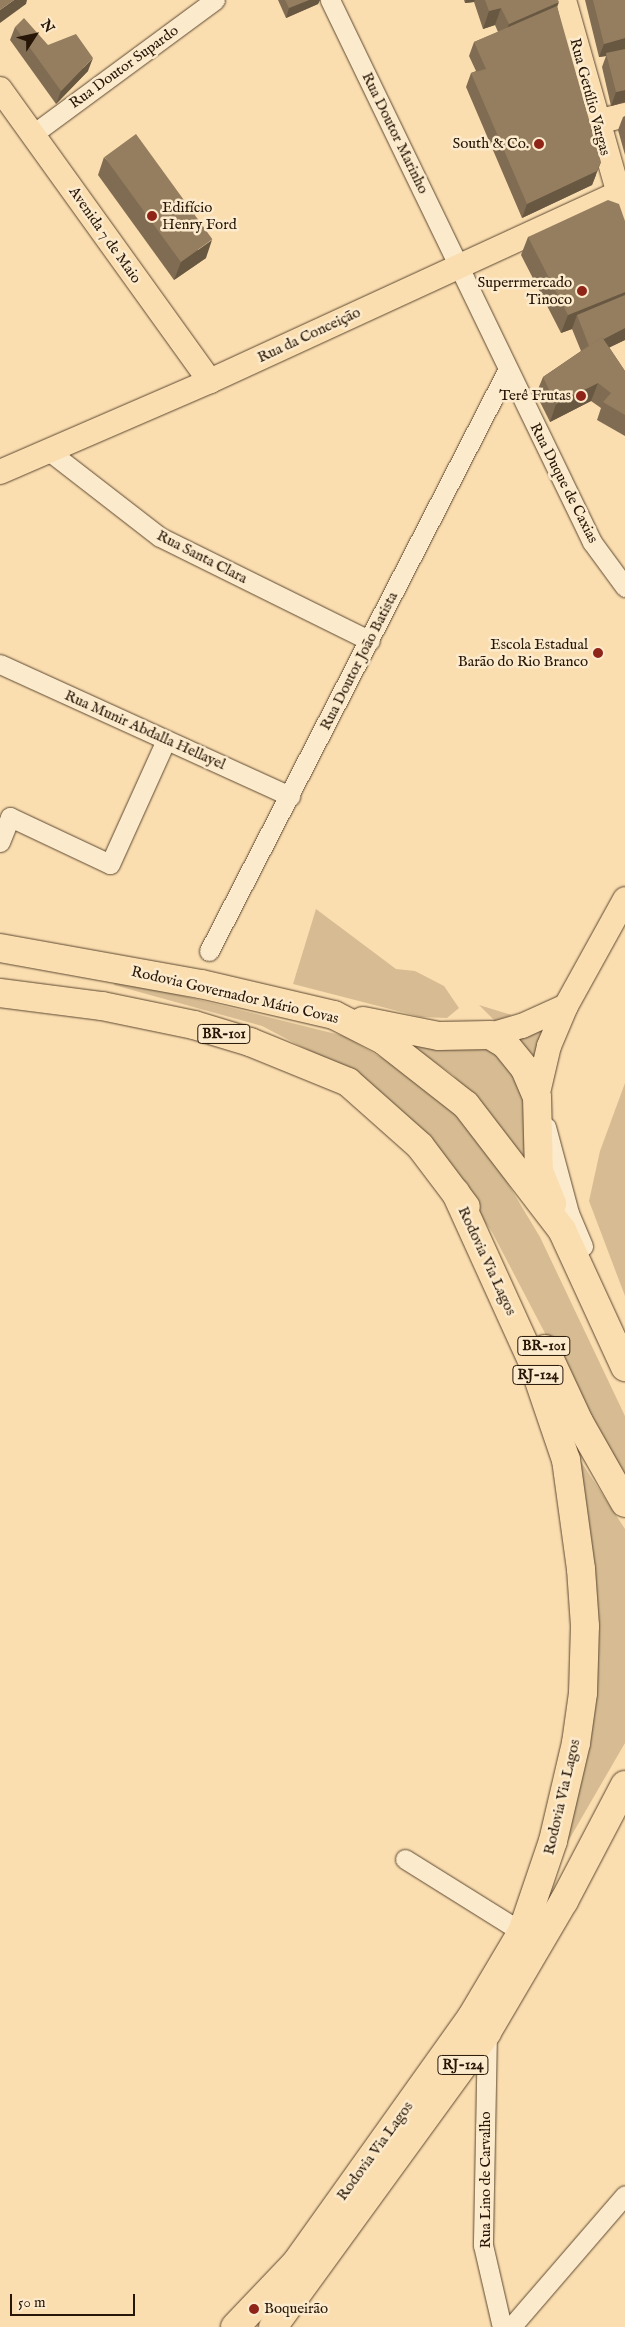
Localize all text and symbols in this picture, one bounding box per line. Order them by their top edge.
north arrow [10,10,60,60]
text: N [36,16,58,37]
street label: Rua Doutor Supardo [66,21,182,113]
street label: Rua Getúlio Vargas [566,36,614,158]
street label: Rua Doutor Marinho [358,69,432,197]
place label: South & Co. [453,135,529,153]
marker: South & Co. [533,138,545,150]
street label: Avenida 7 de Maio [65,183,145,287]
place label: Edifício Henry Ford [162,198,237,233]
marker: Edifício Henry Ford [146,210,158,222]
place label: Superrmercado Tinoco [478,273,572,308]
marker: Superrmercado Tinoco [576,285,588,297]
street label: Rua da Conceição [255,303,363,367]
place label: Terê Frutas [499,387,571,405]
marker: Terê Frutas [575,390,587,402]
street label: Rua Duque de Caxias [526,420,602,546]
street label: Rua Santa Clara [154,526,250,588]
street label: Rua Doutor João Batista [316,589,402,733]
place label: Escola Estadual Barão do Rio Branco [458,635,588,670]
marker: Escola Estadual Barão do Rio Branco [592,647,604,659]
street label: Rua Munir Abdalla Hellayel [62,686,228,774]
street label: Rodovia Governador Mário Covas [130,962,340,1028]
road number: BR-101 [196,1022,252,1046]
street label: Rodovia Via Lagos [454,1204,520,1318]
road number: BR-101 [516,1334,572,1358]
road number: RJ-124 [512,1364,564,1386]
street label: Rodovia Via Lagos [540,1738,584,1856]
road number: RJ-124 [437,2054,489,2076]
street label: Rodovia Via Lagos [333,2098,417,2204]
street label: Rua Lino de Carvalho [477,2112,495,2248]
scale bar [12,2284,138,2316]
text: 50 m [18,2293,46,2312]
place label: Boqueirão [264,2300,328,2318]
marker: Boqueirão [248,2303,260,2315]

